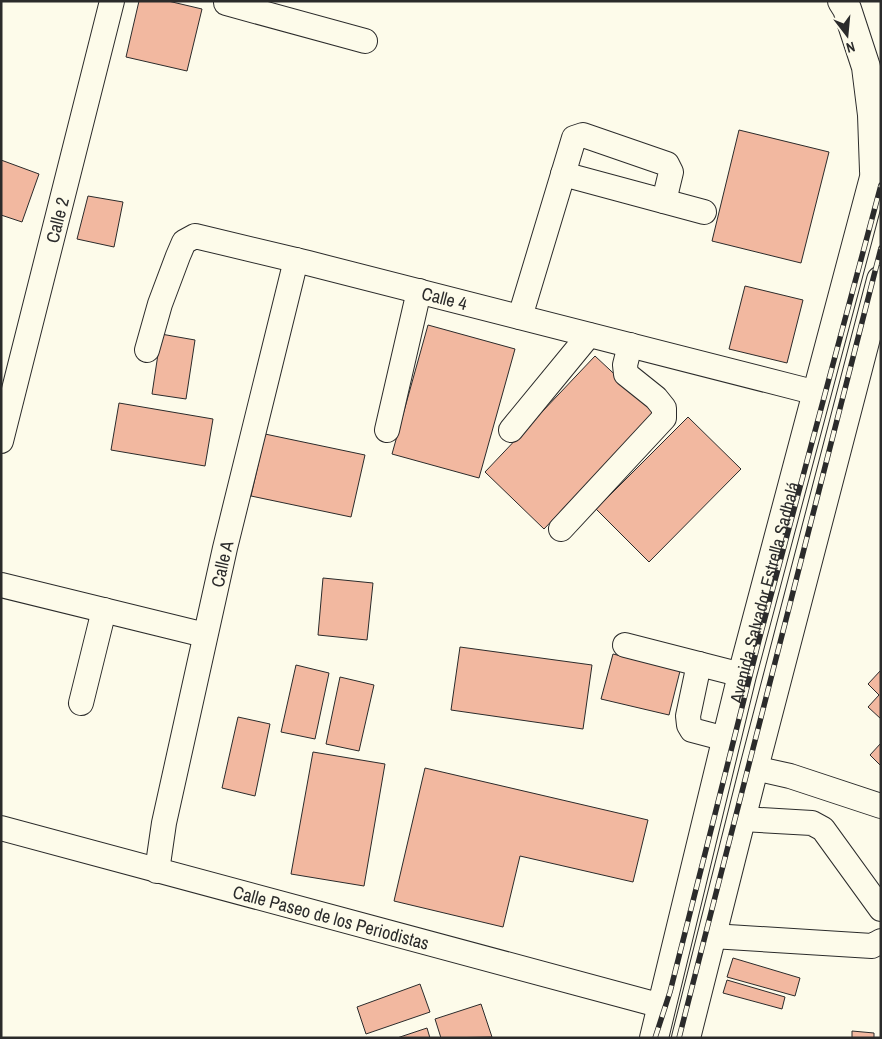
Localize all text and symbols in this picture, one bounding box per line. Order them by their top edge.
north arrow [822,10,872,60]
text: N [844,38,857,57]
street label: Calle 2 [39,195,75,245]
street label: Calle 4 [419,280,470,316]
street label: Avenida Salvador Estrella Sadhalá [723,479,805,707]
street label: Calle A [204,538,239,589]
street label: Calle Paseo de los Periodistas [230,879,432,955]

